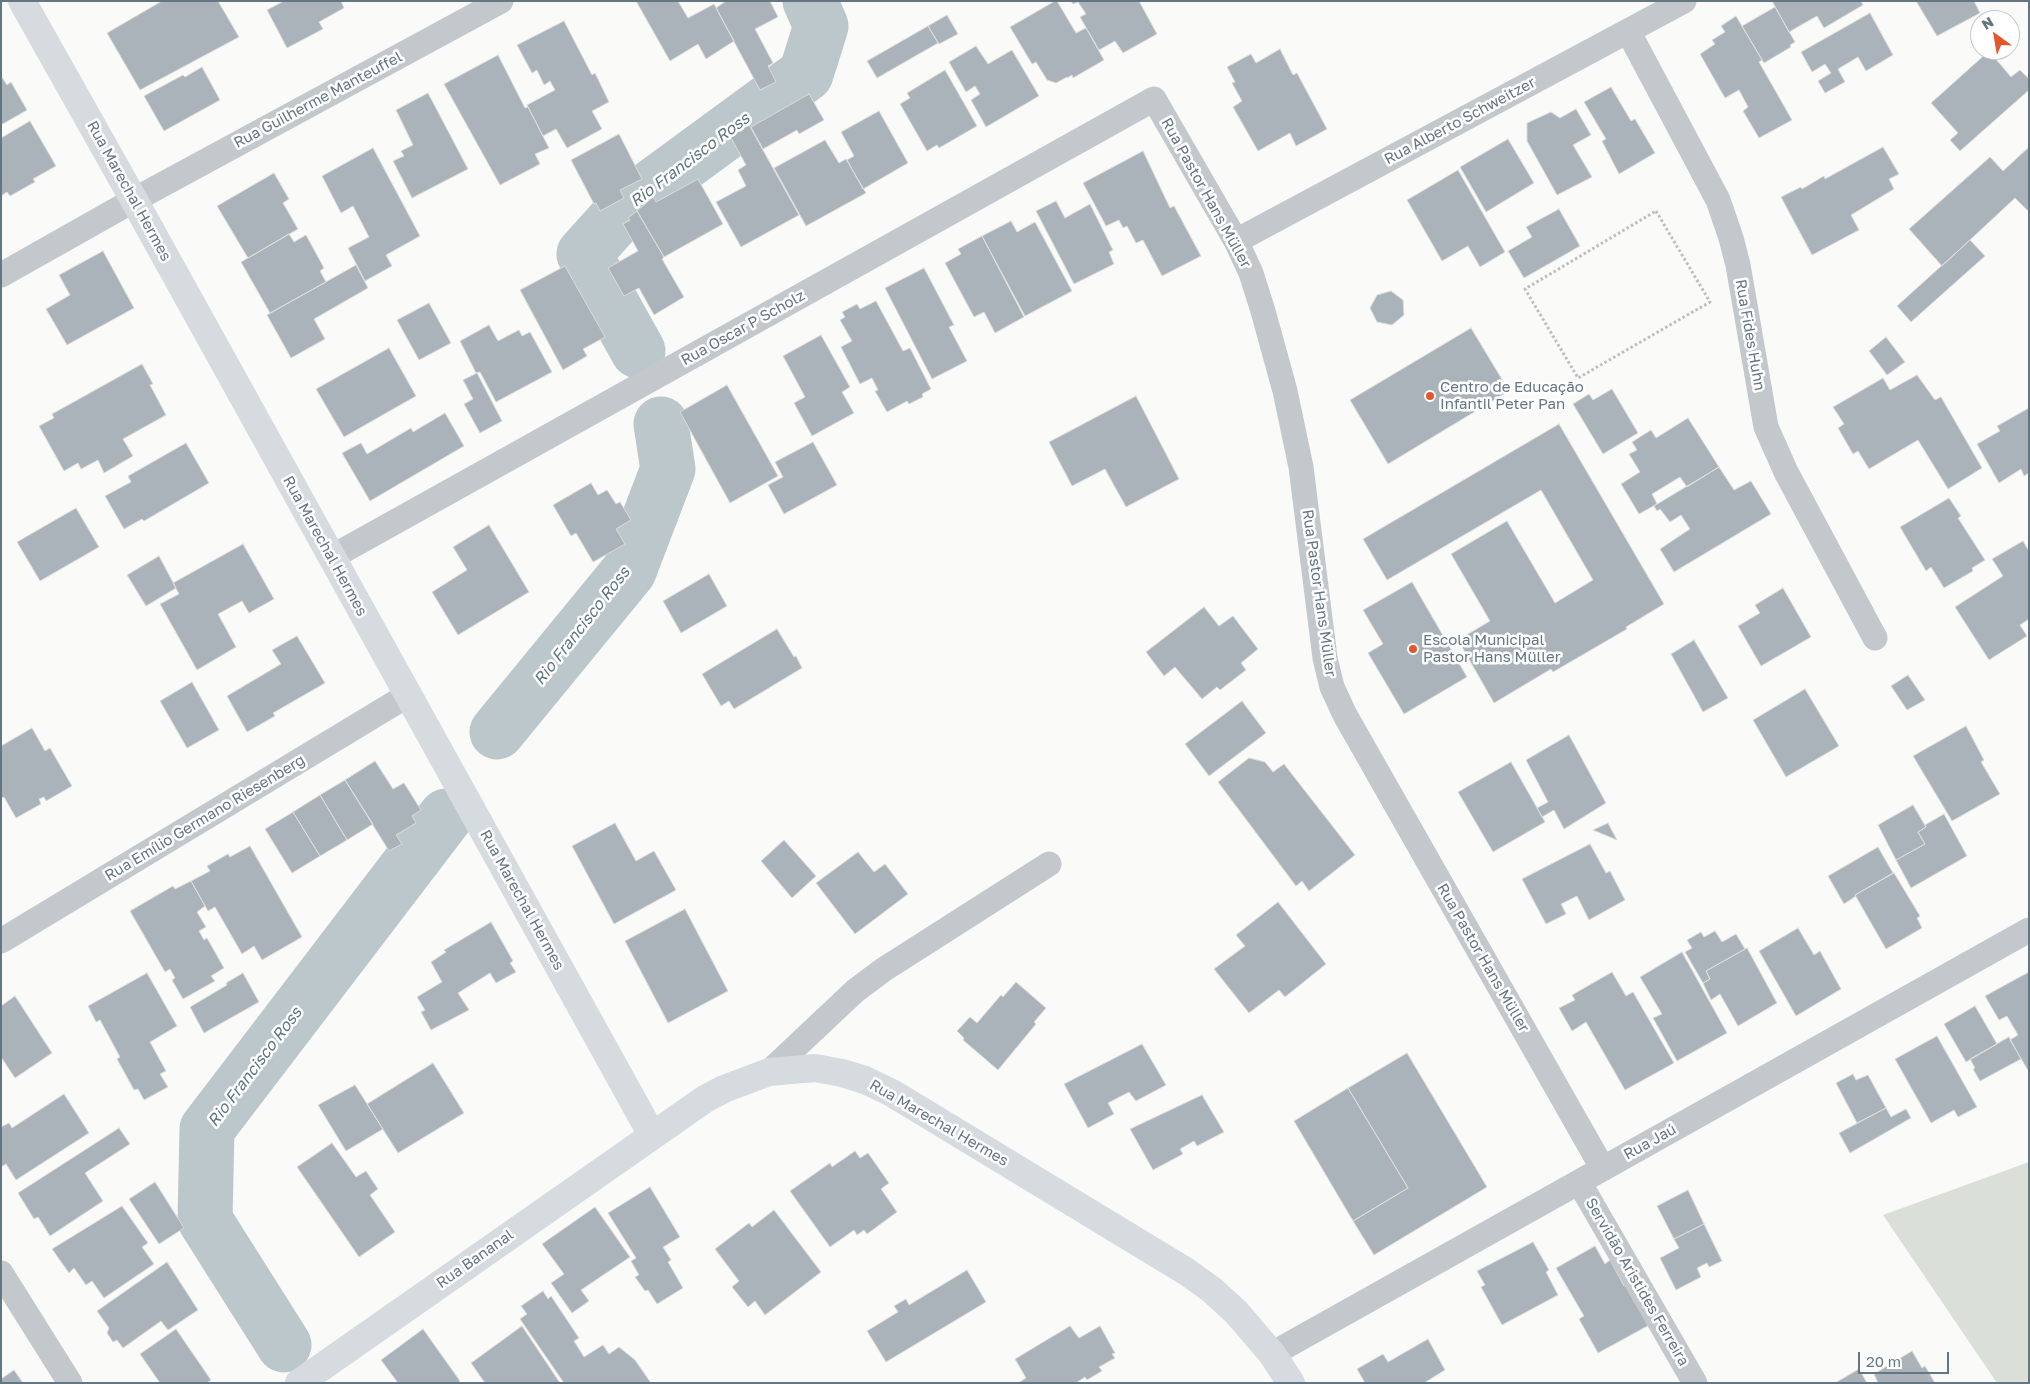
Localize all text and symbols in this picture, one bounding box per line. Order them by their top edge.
north arrow [1970,10,2020,60]
text: N [1978,13,1996,33]
street label: Rua Guilherme Manteuffel [231,48,405,152]
street label: Rua Alberto Schweitzer [1381,73,1539,169]
water label: Rio Francisco Ross [627,109,753,211]
street label: Rua Pastor Hans Müller [1157,115,1255,271]
street label: Rua Marechal Hermes [83,118,175,264]
street label: Rua Fides Huhn [1731,278,1769,392]
street label: Rua Oscar P Scholz [678,287,808,369]
place label: Centro de Educação Infantil Peter Pan [1440,378,1584,413]
marker: Centro de Educação Infantil Peter Pan [1424,390,1436,402]
street label: Rua Marechal Hermes [279,473,371,619]
street label: Rua Pastor Hans Müller [1298,508,1340,678]
water label: Rio Francisco Ross [530,563,634,689]
place label: Escola Municipal Pastor Hans Müller [1423,631,1560,666]
marker: Escola Municipal Pastor Hans Müller [1407,643,1419,655]
street label: Rua Emílio Germano Riesenberg [102,751,308,885]
street label: Rua Marechal Hermes [476,827,568,973]
street label: Rua Pastor Hans Müller [1433,880,1533,1036]
water label: Rio Francisco Ross [204,1004,306,1130]
street label: Rua Marechal Hermes [866,1076,1012,1170]
street label: Rua Jaú [1621,1120,1679,1164]
street label: Servidão Aristides Ferreira [1581,1195,1693,1369]
street label: Rua Bananal [433,1226,517,1292]
scale bar [1860,1342,1951,1374]
text: 20 m [1866,1352,1901,1370]

